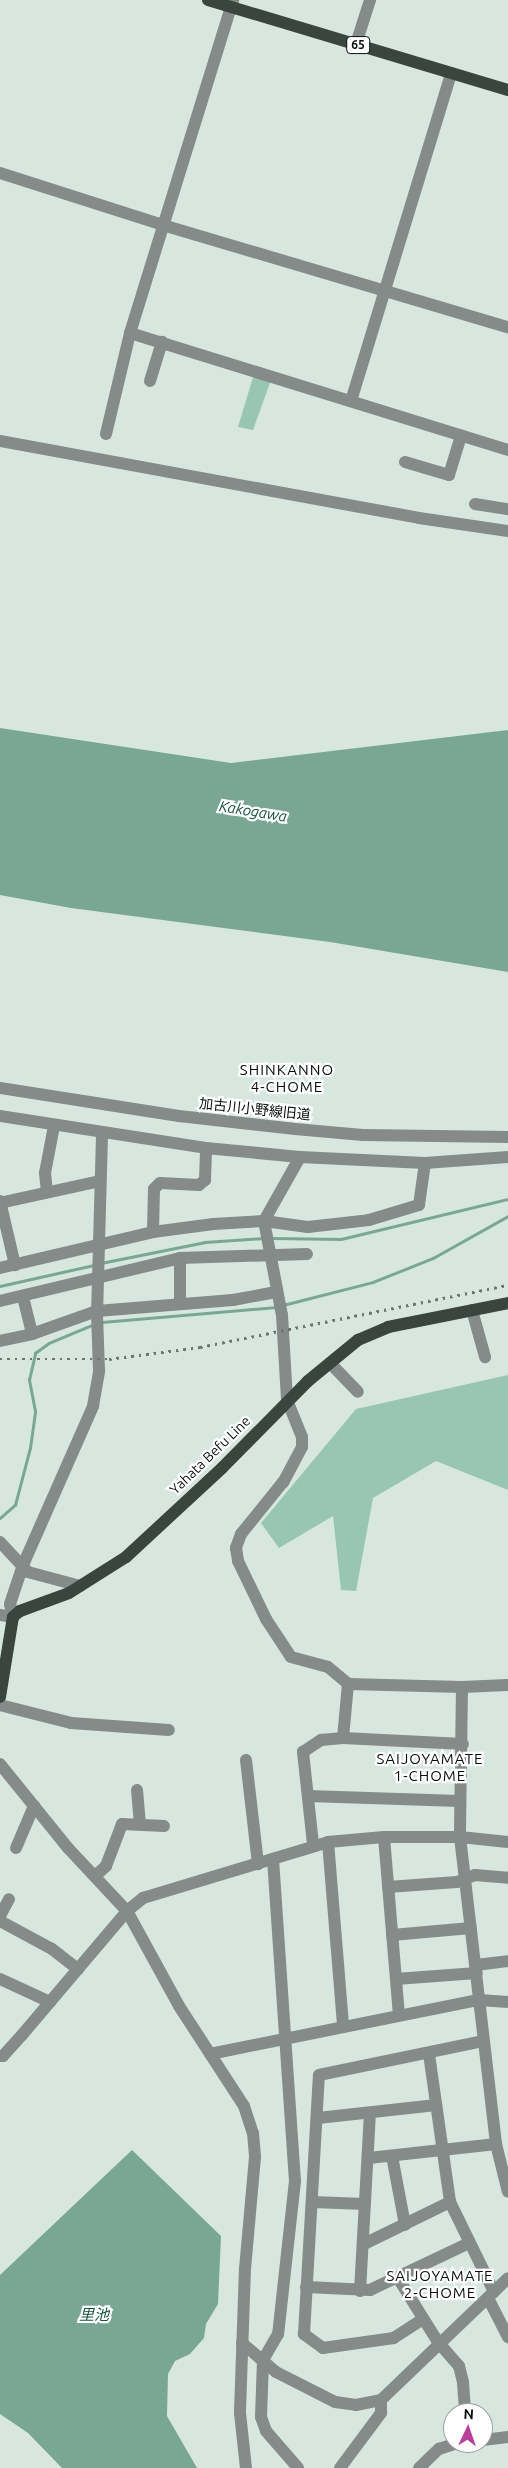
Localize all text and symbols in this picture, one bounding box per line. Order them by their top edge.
road number: 65 [346,36,370,54]
water label: Kakogawa [218,797,288,825]
district label: SHINKANNO 4-CHOME [239,1060,335,1095]
street label: 加古川小野線旧道 [198,1095,312,1123]
street label: Yahata Befu Line [166,1412,254,1498]
district label: SAIJOYAMATE 1-CHOME [375,1749,485,1784]
district label: SAIJOYAMATE 2-CHOME [385,2266,495,2301]
water label: 里池 [79,2306,109,2324]
north arrow [443,2403,493,2453]
text: N [463,2406,474,2422]

